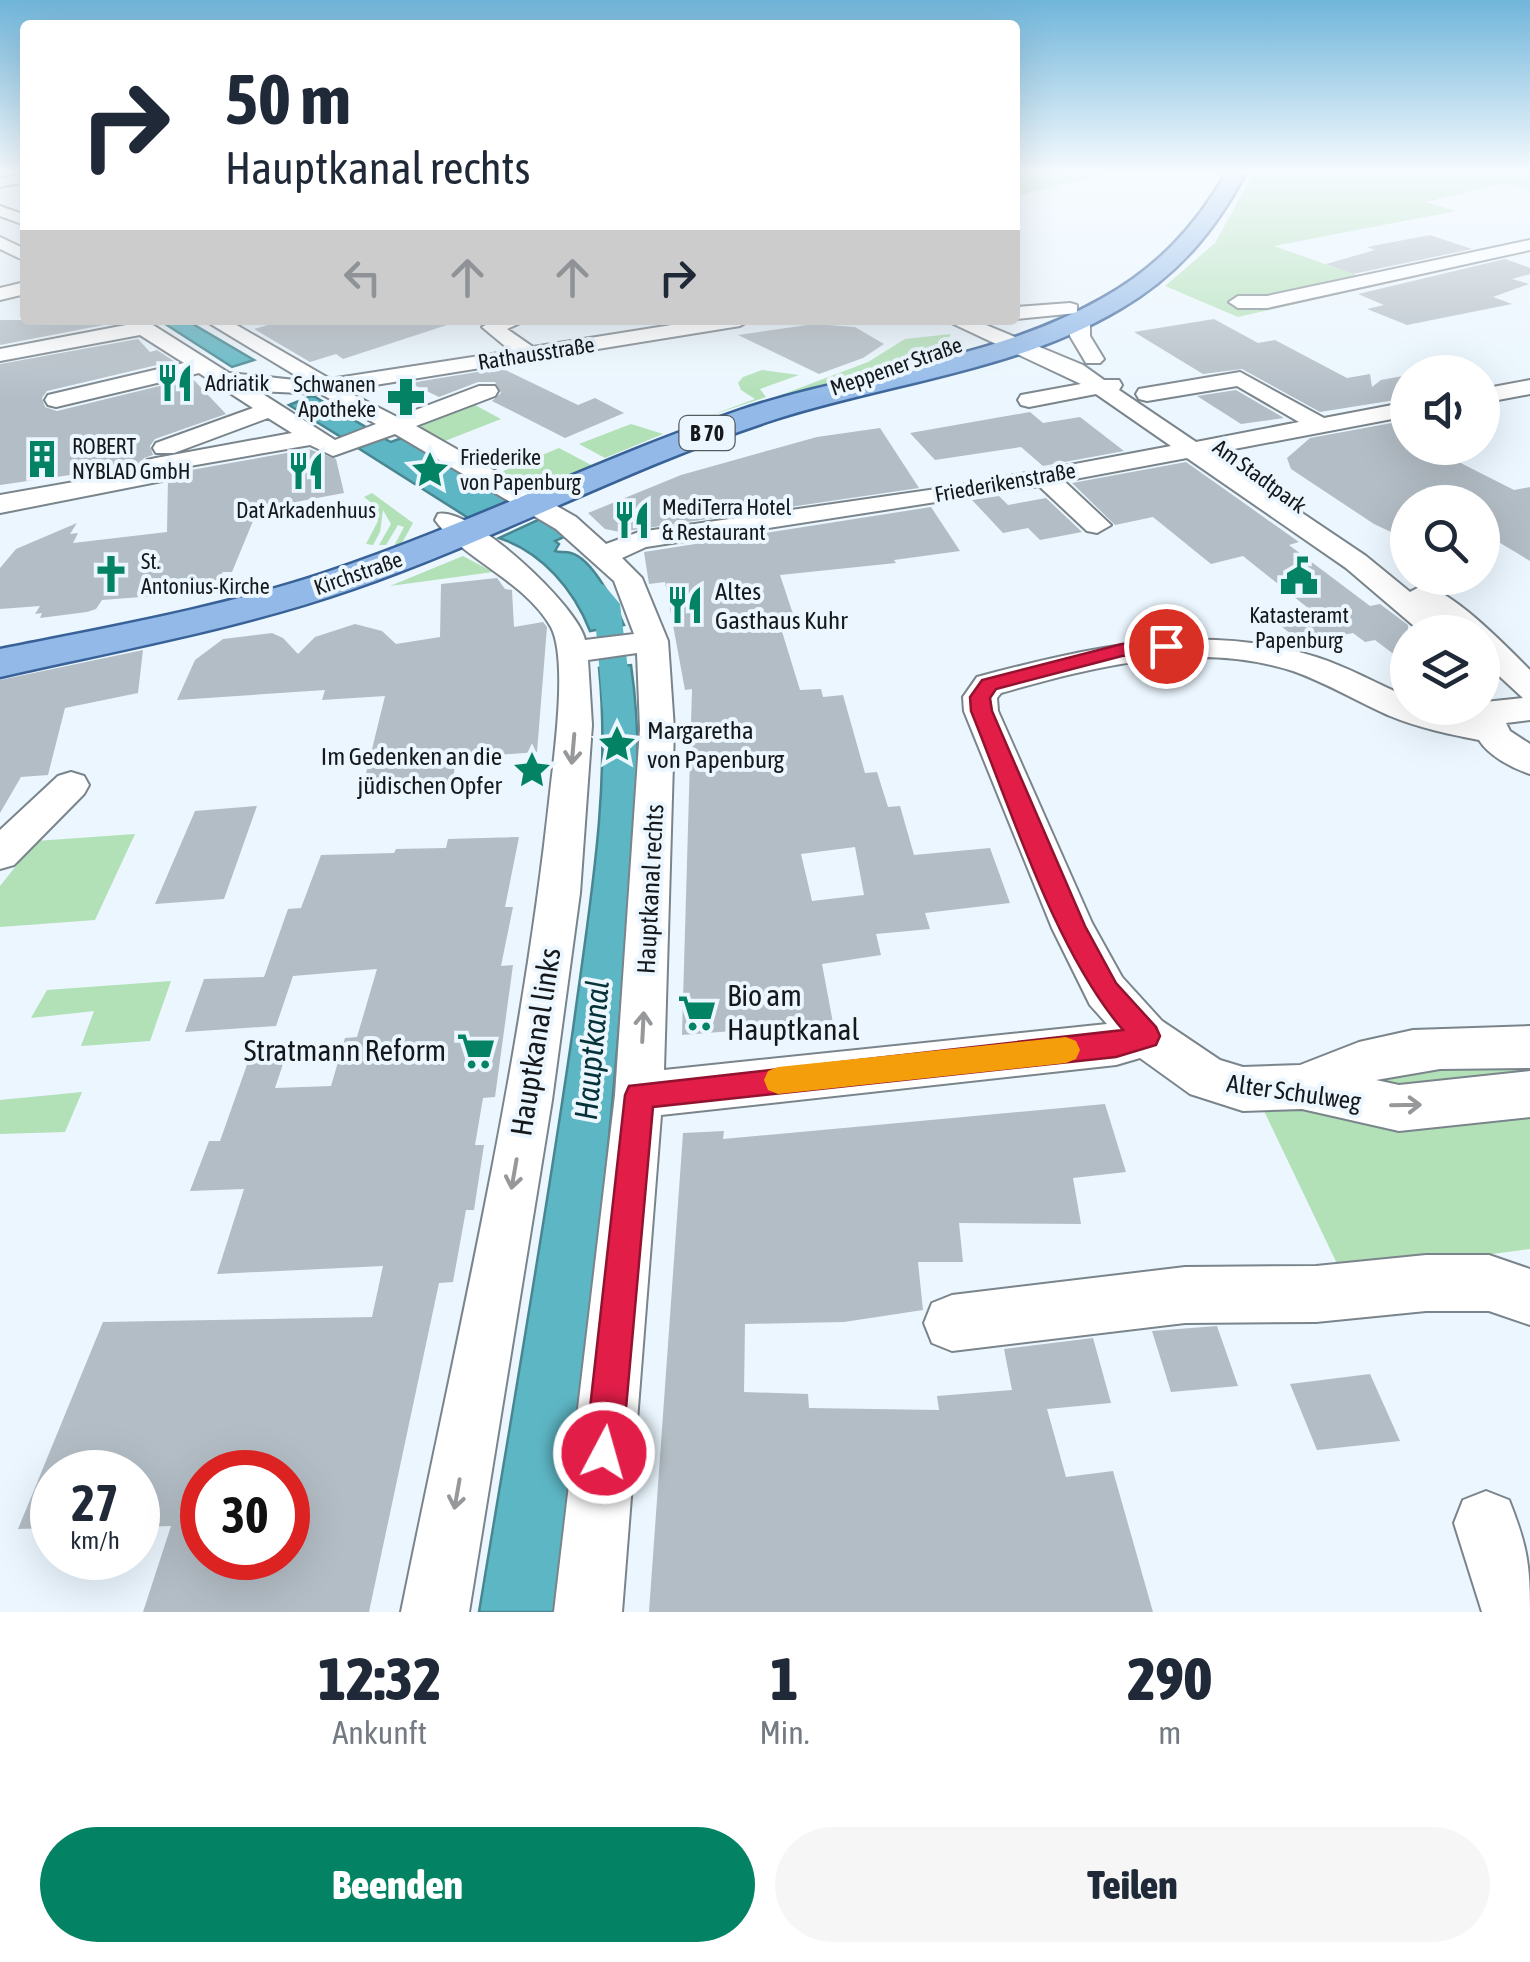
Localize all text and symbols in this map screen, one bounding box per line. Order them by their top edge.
text: 50 m [225,59,351,139]
icon: right [60,60,190,190]
text: Hauptkanal rechts [225,142,530,194]
icon: left [335,250,390,305]
icon: ahead [440,250,495,305]
icon: ahead [545,250,600,305]
icon: right [650,250,705,305]
street label: Rathausstraße [476,331,596,375]
street label: Meppener Straße [827,331,965,401]
map controls [1390,355,1500,725]
button: sound [1390,355,1500,465]
restaurant icon: Adriatik [154,362,196,404]
place label: Adriatik [205,370,269,396]
place label: Schwanen Apotheke [293,371,376,422]
pharmacy icon: Schwanen Apotheke [385,376,427,418]
road number: B 70 [680,416,734,450]
place label: ROBERT NYBLAD GmbH [72,433,191,484]
street label: Am Stadtpark [1208,433,1312,519]
building icon: ROBERT NYBLAD GmbH [21,438,63,480]
place label: Friederike von Papenburg [460,444,581,495]
place icon: Friederike von Papenburg [409,449,451,491]
restaurant icon: Dat Arkadenhuus [285,450,327,492]
street label: Friederikenstraße [933,457,1077,507]
button: search [1390,485,1500,595]
place label: MediTerra Hotel & Restaurant [662,494,791,545]
place label: Dat Arkadenhuus [236,497,376,523]
restaurant icon: MediTerra Hotel & Restaurant [611,499,653,541]
street label: Kirchstraße [310,546,406,600]
place label: St. Antonius-Kirche [141,548,270,599]
church icon: St. Antonius-Kirche [90,553,132,595]
public building icon: Katasteramt Papenburg [1278,555,1320,597]
place label: Altes Gasthaus Kuhr [715,577,848,634]
restaurant icon: Altes Gasthaus Kuhr [664,584,706,626]
place label: Katasteramt Papenburg [1249,602,1349,653]
pin [1124,604,1209,689]
button: layers [1390,615,1500,725]
icon: arrive [1139,619,1194,674]
place label: Margaretha von Papenburg [647,716,785,773]
place icon: Margaretha von Papenburg [596,723,638,765]
one-way arrow [564,732,583,764]
place label: Im Gedenken an die jüdischen Opfer [321,742,503,799]
place icon: Im Gedenken an die jüdischen Opfer [511,749,553,791]
street label: Hauptkanal rechts [632,803,668,974]
street label: Hauptkanal links [503,946,567,1138]
water label: Hauptkanal [567,978,616,1122]
place label: Bio am Hauptkanal [727,978,859,1046]
supermarket icon: Bio am Hauptkanal [676,992,718,1034]
one-way arrow [634,1012,653,1044]
supermarket icon: Stratmann Reform [455,1030,497,1072]
place label: Stratmann Reform [244,1033,446,1067]
street label: Alter Schulweg [1225,1069,1363,1115]
one-way arrow [1388,1096,1421,1114]
one-way arrow [504,1158,523,1190]
position arrow [552,1401,656,1505]
speed limit sign: 30 [180,1450,310,1580]
text: 27 [71,1474,118,1532]
one-way arrow [447,1477,466,1510]
text: km/h [70,1526,120,1554]
text: 12:32 [318,1644,441,1713]
text: 1 [770,1644,799,1713]
text: 290 [1127,1644,1212,1713]
text: Ankunft [333,1714,427,1751]
text: Min. [759,1714,809,1751]
text: m [1158,1714,1181,1751]
button: Beenden [40,1827,755,1942]
button: Teilen [775,1827,1490,1942]

